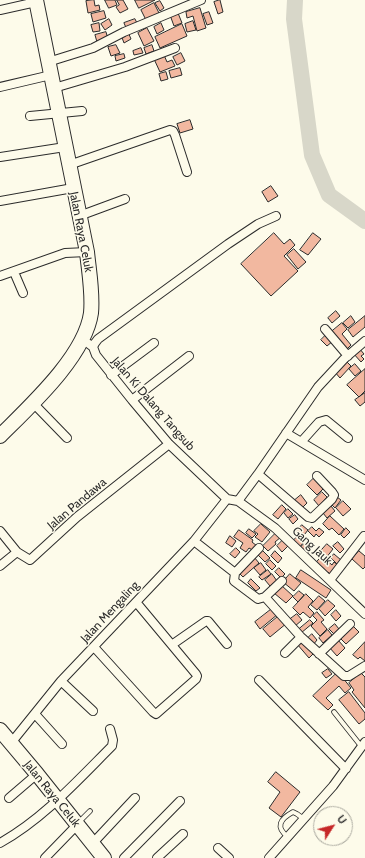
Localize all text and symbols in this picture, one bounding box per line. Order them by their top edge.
street label: Jalan Raya Celuk [66,191,96,273]
street label: Jalan Ki Dalang Tangsub [108,354,198,454]
street label: Jalan Pandawa [45,475,109,533]
street label: Gang Jauk [289,524,335,568]
street label: Jalan Mengaling [78,578,142,646]
street label: Jalan Raya Celuk [21,758,83,830]
north arrow [313,806,353,846]
text: U [334,812,350,827]

